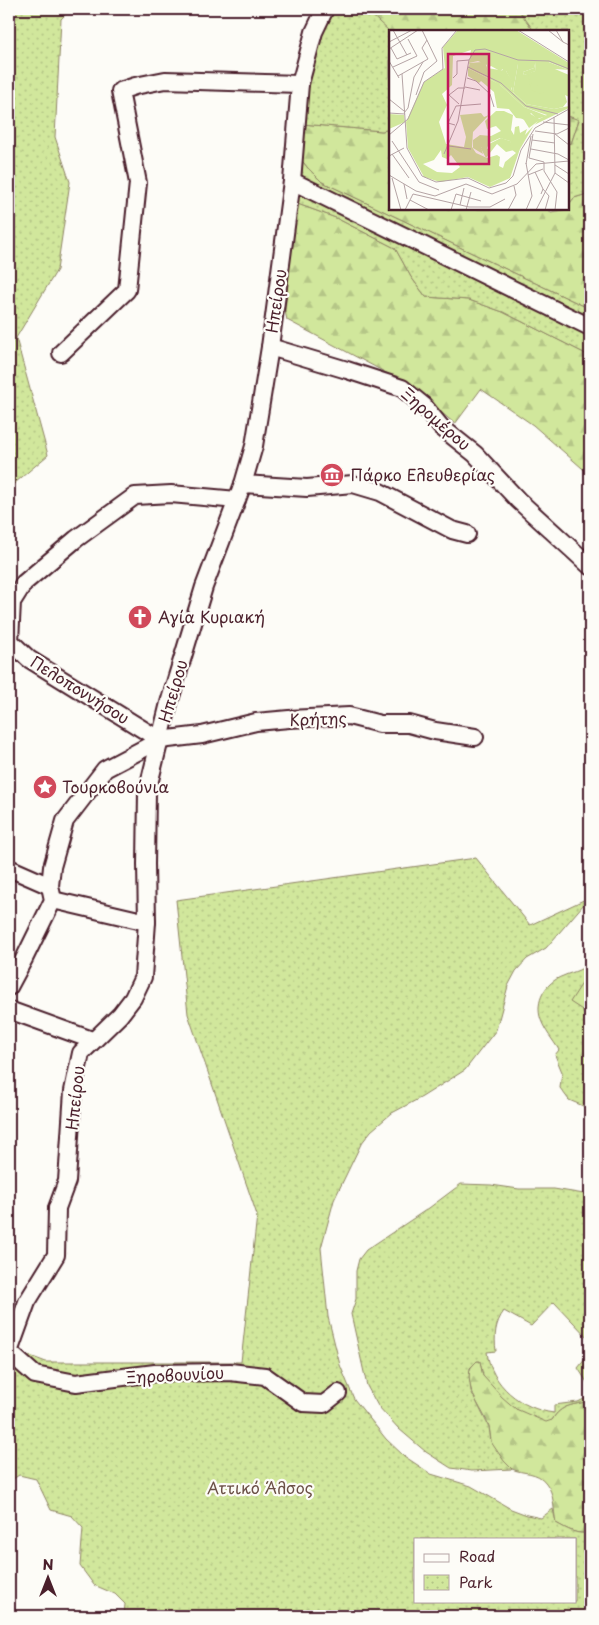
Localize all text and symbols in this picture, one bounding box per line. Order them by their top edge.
inset map [389,30,569,210]
street label: Ηπείρου [259,267,291,334]
street label: Ξηρομέρου [397,381,477,455]
museum icon: Πάρκο Ελευθερίας [319,462,345,488]
place label: Πάρκο Ελευθερίας [350,462,495,486]
church icon: Αγία Κυριακή [127,604,153,630]
place label: Αγία Κυριακή [158,604,265,628]
street label: Πελοποννήσου [26,649,135,729]
street label: Ηπείρου [152,656,192,725]
street label: Κρήτης [289,705,347,731]
place icon: Τουρκοβούνια [32,774,58,800]
place label: Τουρκοβούνια [62,774,170,798]
street label: Ηπείρου [59,1065,89,1131]
street label: Ξηροβουνίου [125,1359,225,1389]
park label: Αττικό Άλσος [207,1475,313,1499]
legend [414,1538,576,1602]
text: Road [459,1544,495,1567]
north arrow [22,1552,72,1602]
text: N [42,1554,54,1575]
text: Park [459,1570,493,1593]

